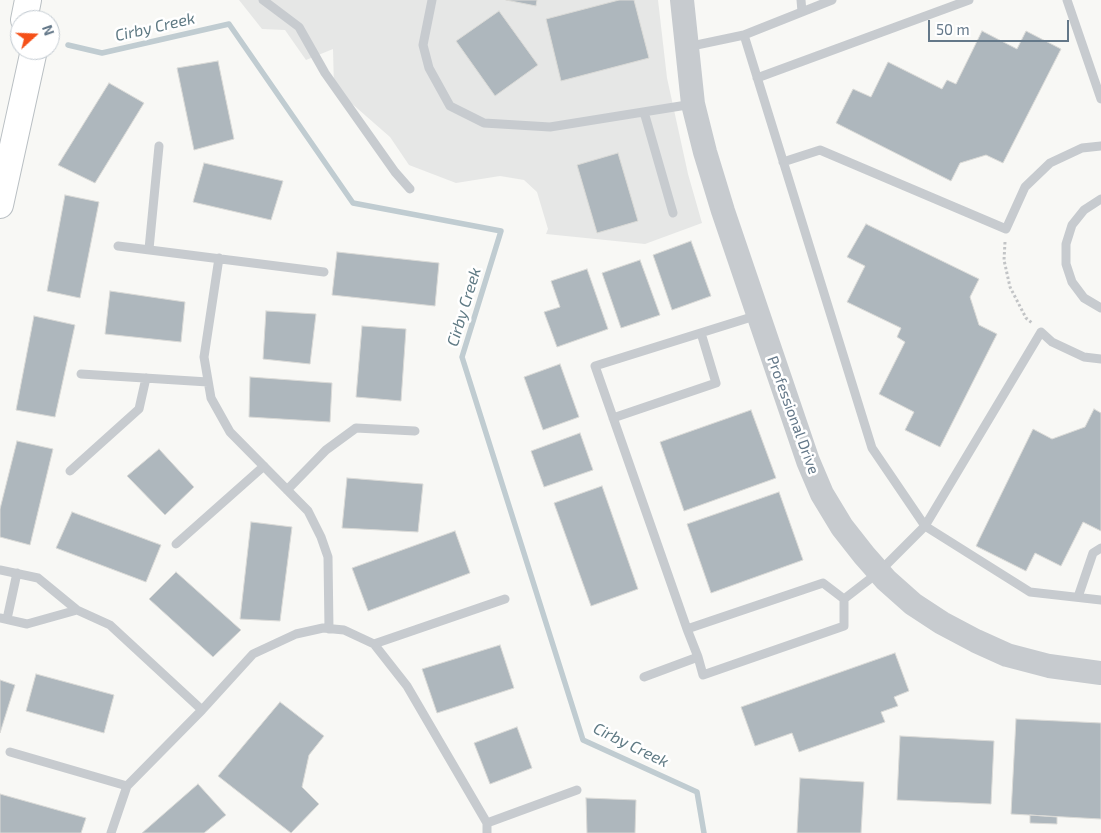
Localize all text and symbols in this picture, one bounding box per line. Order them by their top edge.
water label: Cirby Creek [113,8,197,46]
north arrow [10,10,60,60]
scale bar [931,10,1072,42]
text: 50 m [936,20,970,38]
text: N [39,22,58,38]
water label: Cirby Creek [443,265,485,349]
street label: Professional Drive [763,353,823,477]
water label: Cirby Creek [590,719,672,771]

